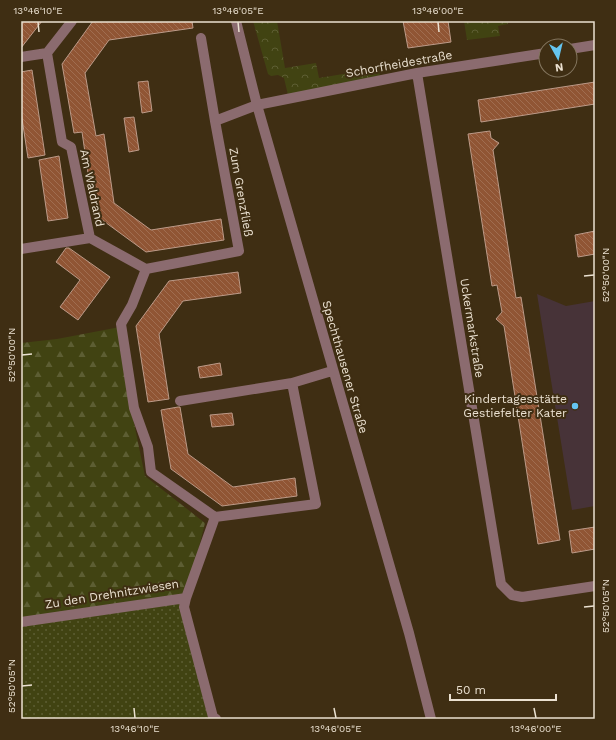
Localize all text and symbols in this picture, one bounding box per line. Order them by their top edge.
text: 13°46'10"E [13,5,63,16]
text: 13°46'05"E [212,5,264,16]
text: 13°46'00"E [412,5,464,16]
north arrow [538,38,578,78]
street label: Schorfheidestraße [345,48,453,80]
text: N [554,60,564,74]
street label: Zum Grenzfließ [226,146,256,238]
street label: Am Waldrand [77,148,107,228]
text: 52°50'00"N [600,248,611,302]
street label: Uckermarkstraße [457,277,487,379]
street label: Spechthausener Straße [319,299,371,435]
text: 52°50'00"N [6,328,17,382]
place label: Kindertagesstätte Gestiefelter Kater [463,392,567,420]
marker: Kindertagesstätte Gestiefelter Kater [570,401,580,411]
street label: Zu den Drehnitzwiesen [44,577,180,611]
text: 52°50'05"N [600,579,611,633]
text: 52°50'05"N [6,659,17,713]
scale bar [450,676,556,702]
text: 50 m [456,683,486,697]
text: 13°46'10"E [110,723,160,734]
text: 13°46'05"E [310,723,362,734]
text: 13°46'00"E [510,723,562,734]

